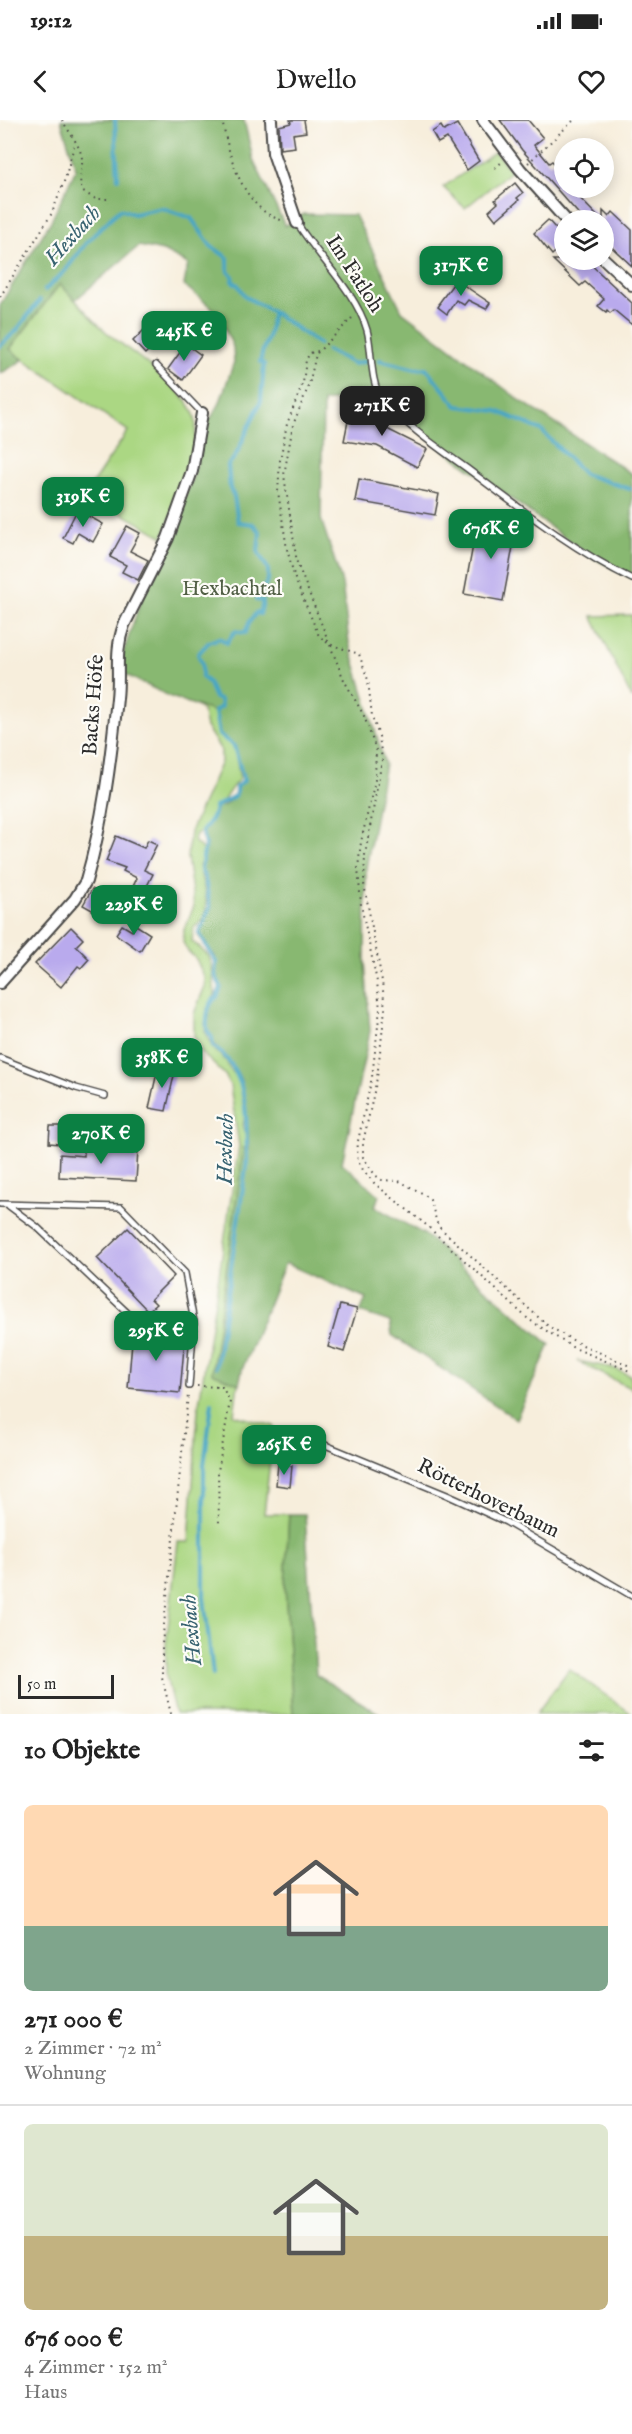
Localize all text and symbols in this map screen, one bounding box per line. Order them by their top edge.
text: 19:12 [30,7,72,35]
text: Dwello [276,64,356,98]
icon: back [24,65,57,98]
icon: heart [575,65,608,98]
map controls [554,138,614,270]
button: locate [554,138,614,198]
water label: Hexbach [38,200,107,272]
button: layers [554,210,614,270]
street label: Im Fatloh [319,230,389,318]
pin: 317K € [412,246,510,297]
text: 317K € [434,253,488,278]
pin: 245K € [135,311,233,362]
text: 245K € [156,318,212,343]
pin: 271K € [333,386,431,437]
text: 271K € [354,393,410,418]
pin: 319K € [34,477,132,528]
text: 319K € [56,484,110,509]
pin: 676K € [442,509,540,560]
text: 676K € [463,516,519,541]
park label: Hexbachtal [182,576,282,603]
street label: Backs Höfe [77,653,111,756]
pin: 229K € [85,885,183,936]
text: 229K € [105,892,163,917]
pin: 358K € [113,1038,211,1089]
text: 358K € [135,1045,189,1070]
water label: Hexbach [211,1113,241,1186]
pin: 270K € [52,1114,150,1165]
text: 270K € [72,1121,130,1146]
pin: 295K € [107,1311,205,1362]
text: 295K € [128,1318,184,1343]
pin: 265K € [235,1425,333,1476]
text: 265K € [256,1432,312,1457]
street label: Rötterhoverbaum [412,1453,564,1545]
water label: Hexbach [175,1593,209,1668]
scale bar [18,1672,114,1700]
text: 50 m [27,1675,56,1695]
text: 10 Objekte [24,1734,140,1767]
icon: filters [575,1734,608,1767]
icon: home [262,1844,370,1952]
text: 271 000 € [24,2003,123,2036]
text: 2 Zimmer · 72 m² [24,2036,162,2061]
text: Wohnung [24,2061,106,2086]
icon: home [262,2163,370,2271]
text: 676 000 € [24,2322,123,2355]
text: 4 Zimmer · 152 m² [24,2355,167,2380]
text: Haus [24,2380,67,2405]

